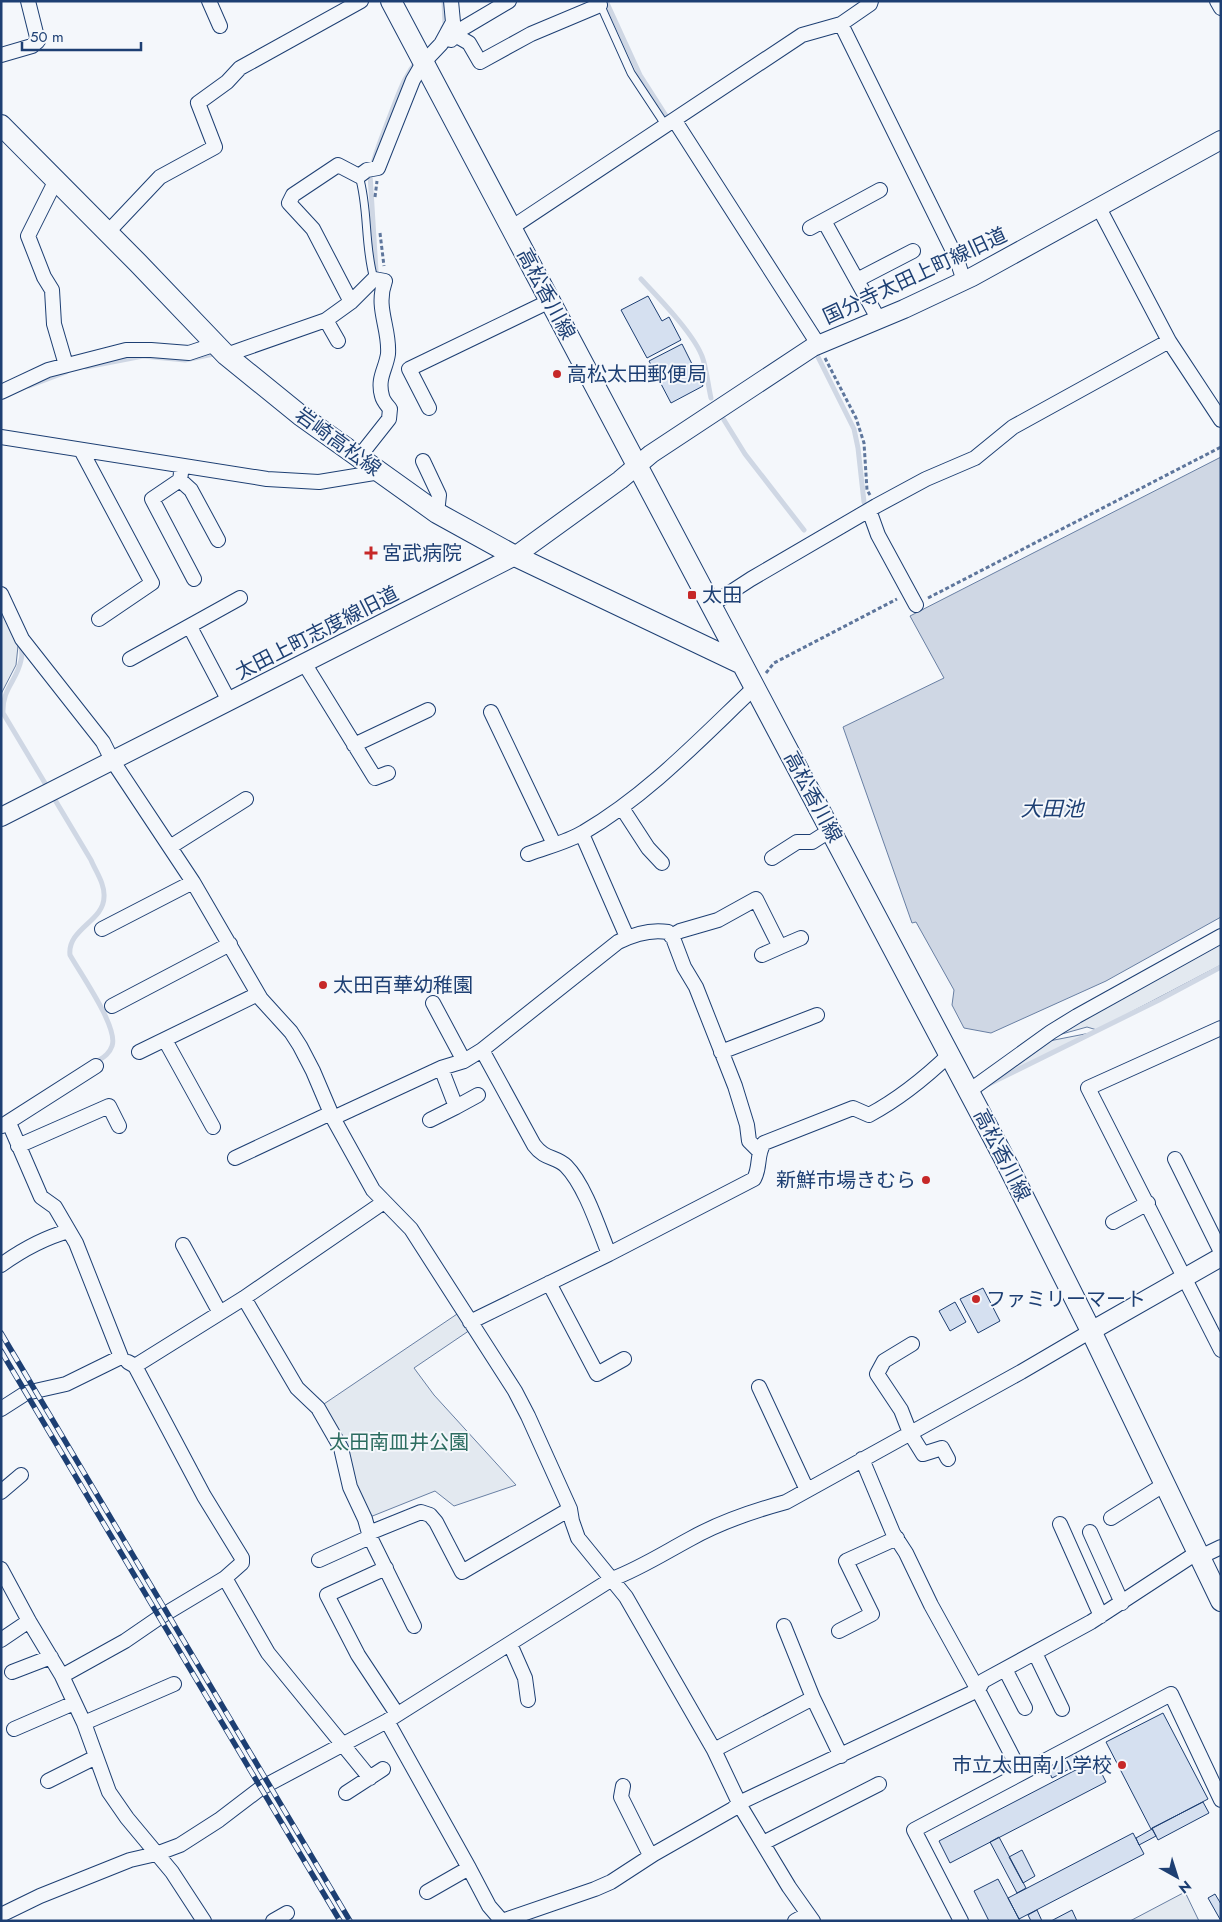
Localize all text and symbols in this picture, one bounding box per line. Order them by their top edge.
scale bar [22,20,141,52]
text: 50 m [30,26,64,48]
street label: 国分寺太田上町線旧道 [818,221,1012,331]
street label: 高松香川線 [510,243,582,345]
place label: 高松太田郵便局 [567,360,707,389]
marker: 高松太田郵便局 [551,368,563,380]
street label: 岩崎高松線 [289,401,387,483]
place label: 宮武病院 [382,539,462,568]
marker: 宮武病院 [364,546,378,560]
street label: 太田上町志度線旧道 [230,579,404,687]
place label: 太田 [702,581,742,610]
marker: 太田 [686,589,698,601]
street label: 高松香川線 [777,746,849,848]
water label: 大田池 [1021,794,1085,824]
place label: 太田百華幼稚園 [333,971,473,1000]
marker: 太田百華幼稚園 [317,979,329,991]
street label: 高松香川線 [966,1104,1038,1206]
place label: 新鮮市場きむら [776,1166,916,1195]
marker: 新鮮市場きむら [920,1174,932,1186]
place label: ファミリーマート [986,1285,1146,1314]
marker: ファミリーマート [970,1293,982,1305]
park label: 太田南皿井公園 [329,1428,469,1457]
place label: 市立太田南小学校 [952,1751,1112,1780]
marker: 市立太田南小学校 [1116,1759,1128,1771]
north arrow [1152,1852,1202,1902]
text: N [1175,1876,1196,1898]

